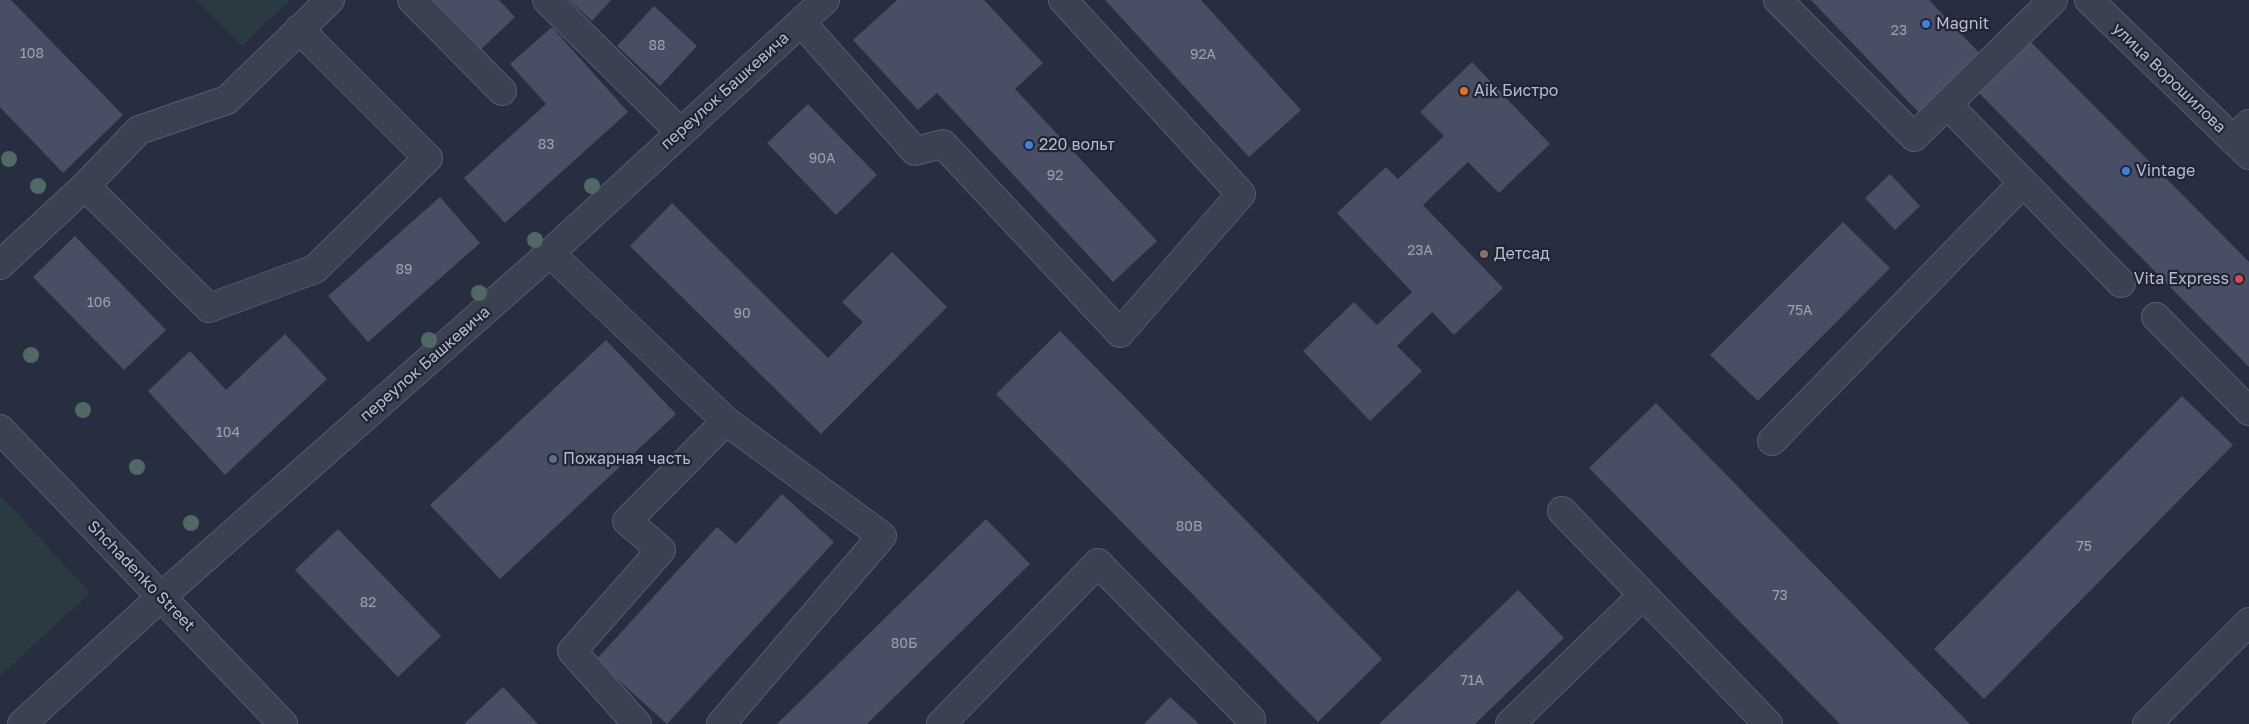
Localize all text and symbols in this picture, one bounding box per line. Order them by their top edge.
place label: Magnit [1936,14,1989,34]
marker: Magnit [1920,18,1932,30]
street label: улица Ворошилова [2108,19,2230,137]
house number: 23 [1891,23,1907,39]
street label: переулок Башкевича [657,28,793,154]
house number: 88 [648,38,666,54]
house number: 108 [20,46,44,62]
house number: 92А [1190,47,1216,63]
place label: Aik Бистро [1474,81,1558,101]
marker: Aik Бистро [1458,85,1470,97]
place label: 220 вольт [1039,135,1115,155]
house number: 83 [538,137,554,153]
marker: 220 вольт [1023,139,1035,151]
house number: 90А [809,151,835,167]
place label: Vintage [2136,161,2195,181]
marker: Vintage [2120,165,2132,177]
house number: 92 [1047,168,1063,184]
house number: 23А [1407,243,1433,259]
place label: Детсад [1494,244,1550,264]
marker: Детсад [1478,248,1490,260]
house number: 89 [395,262,413,278]
place label: Vita Express [2134,269,2229,289]
marker: Vita Express [2233,273,2245,285]
house number: 106 [87,295,111,311]
street label: переулок Башкевича [356,302,494,426]
house number: 75А [1788,303,1812,319]
house number: 90 [733,306,751,322]
house number: 104 [216,425,240,441]
place label: Пожарная часть [563,449,691,469]
marker: Пожарная часть [547,453,559,465]
street label: Shchadenko Street [83,517,199,635]
house number: 80В [1176,519,1202,535]
house number: 75 [2076,539,2092,555]
house number: 73 [1772,588,1788,604]
house number: 82 [360,595,376,611]
house number: 80Б [891,636,917,652]
house number: 71А [1460,673,1484,689]

